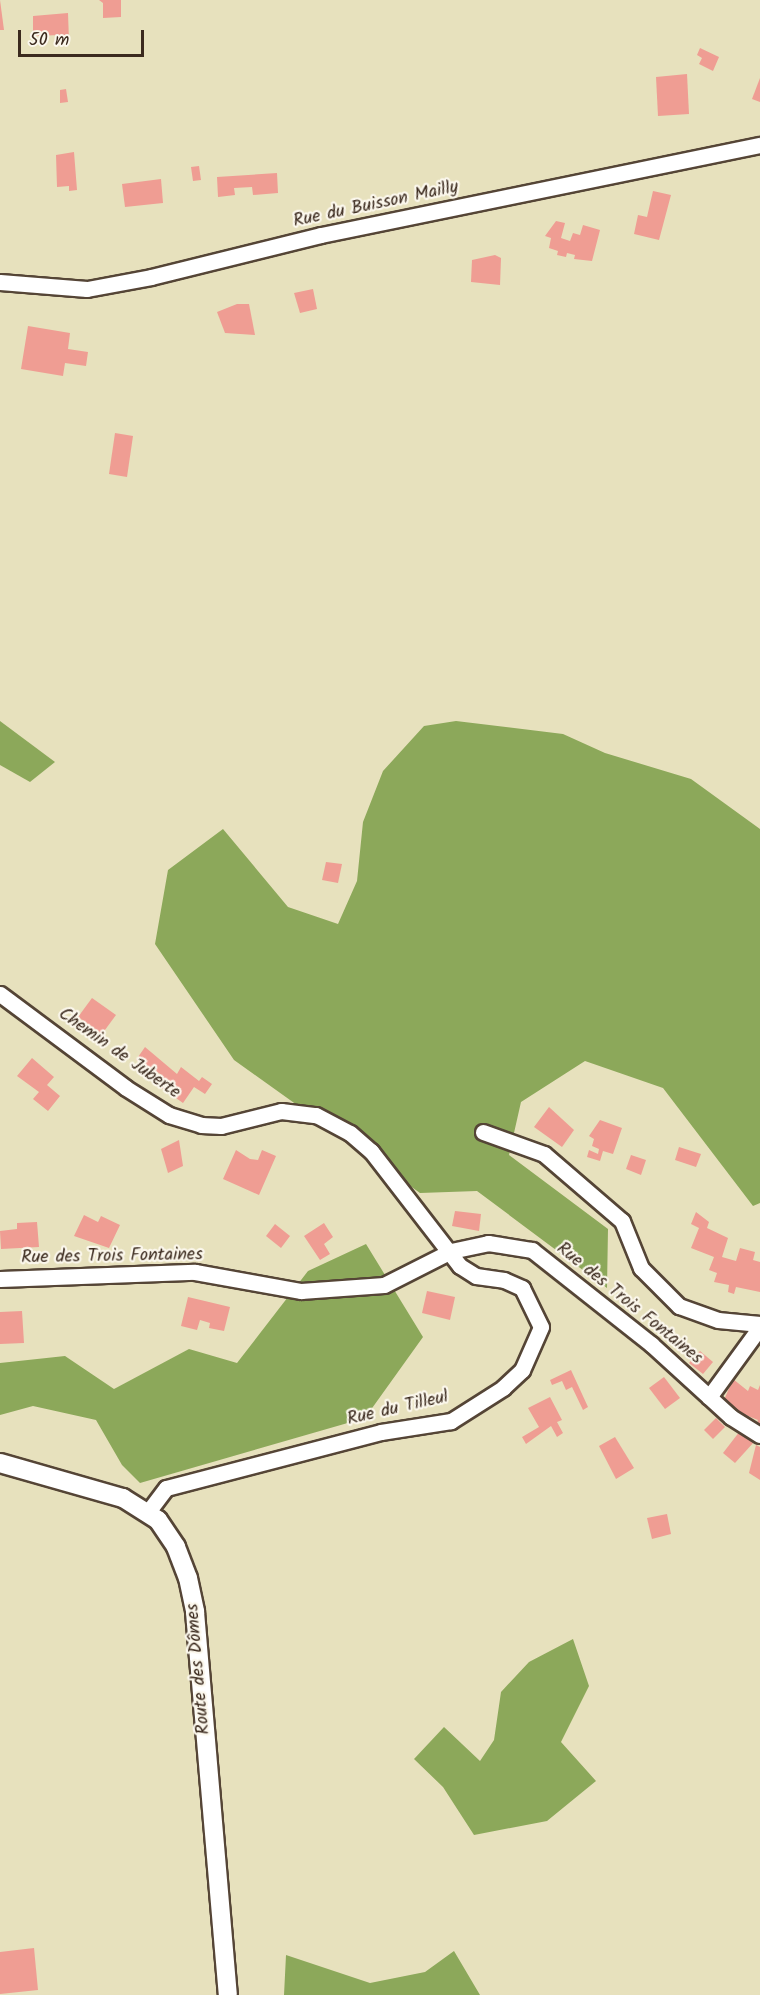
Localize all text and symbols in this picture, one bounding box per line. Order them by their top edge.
scale bar [21,18,147,56]
text: 50 m [29,26,69,55]
street label: Rue du Buisson Mailly [291,177,461,233]
street label: Chemin de Juberte [54,1004,184,1104]
street label: Rue des Trois Fontaines [552,1238,706,1370]
street label: Rue des Trois Fontaines [21,1245,203,1269]
street label: Rue du Tilleul [345,1387,451,1431]
street label: Route des Dômes [183,1603,215,1735]

